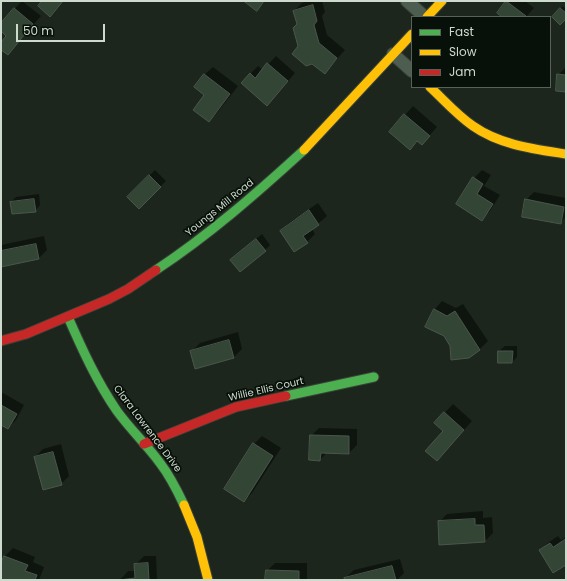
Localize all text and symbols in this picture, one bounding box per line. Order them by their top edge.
scale bar [18,16,107,42]
legend [411,16,551,88]
text: 50 m [23,22,54,39]
text: Fast [449,23,474,40]
text: Slow [449,43,477,60]
text: Jam [449,63,476,80]
street label: Youngs Mill Road [183,177,257,239]
street label: Willie Ellis Court [227,376,305,404]
street label: Clara Lawrence Drive [110,383,184,475]

